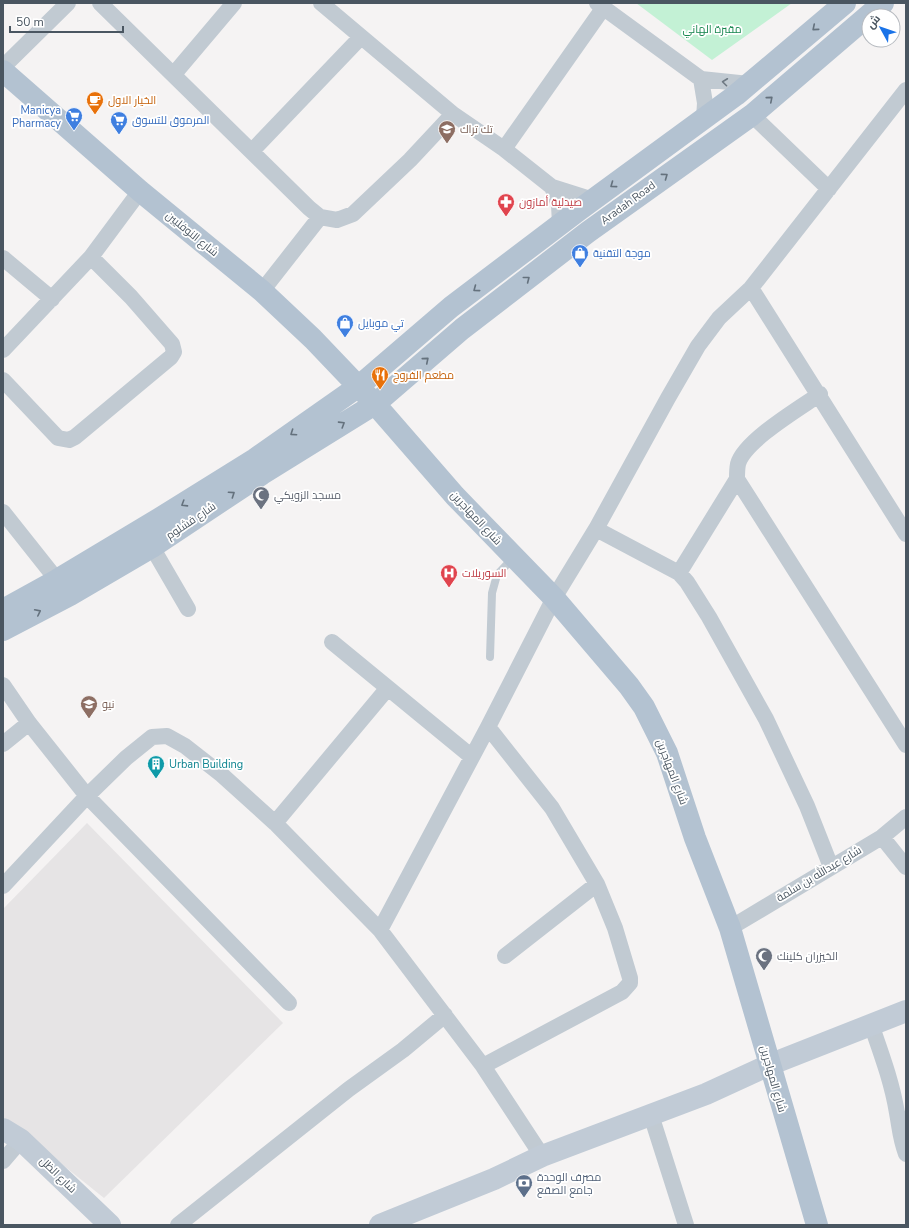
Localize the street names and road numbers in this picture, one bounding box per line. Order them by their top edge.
street label: Aradah Road [597,178,659,228]
street label: شارع النوفليين [162,208,222,260]
street label: شارع المهاجرين [447,488,505,548]
street label: شارع فشلوم [163,499,219,543]
street label: شارع المهاجرين [653,737,691,807]
street label: شارع عبدالله بن سلمة [773,842,864,905]
street label: شارع المهاجرين [756,1044,790,1114]
street label: شارع الظل [36,1154,80,1196]

